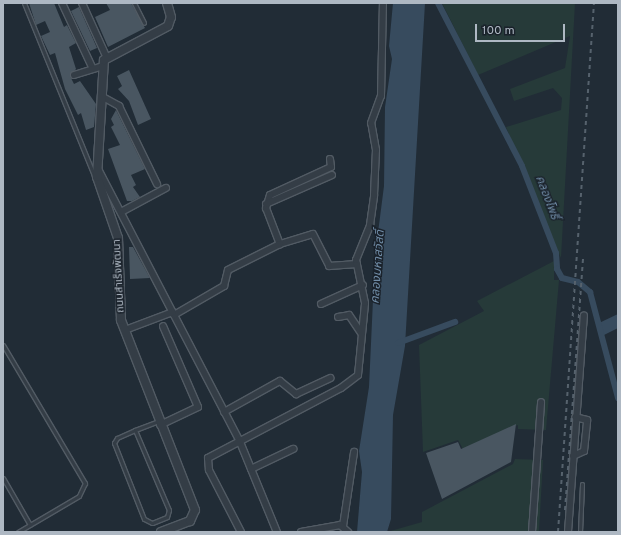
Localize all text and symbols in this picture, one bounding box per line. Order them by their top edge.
scale bar [477,16,567,42]
text: 100 m [482,23,515,39]
water label: คลองโพธิ์ [531,174,561,222]
water label: คลองมหาสวัสดิ์ [369,230,389,304]
street label: ถนนสำเร็จพัฒนา [110,239,128,313]

